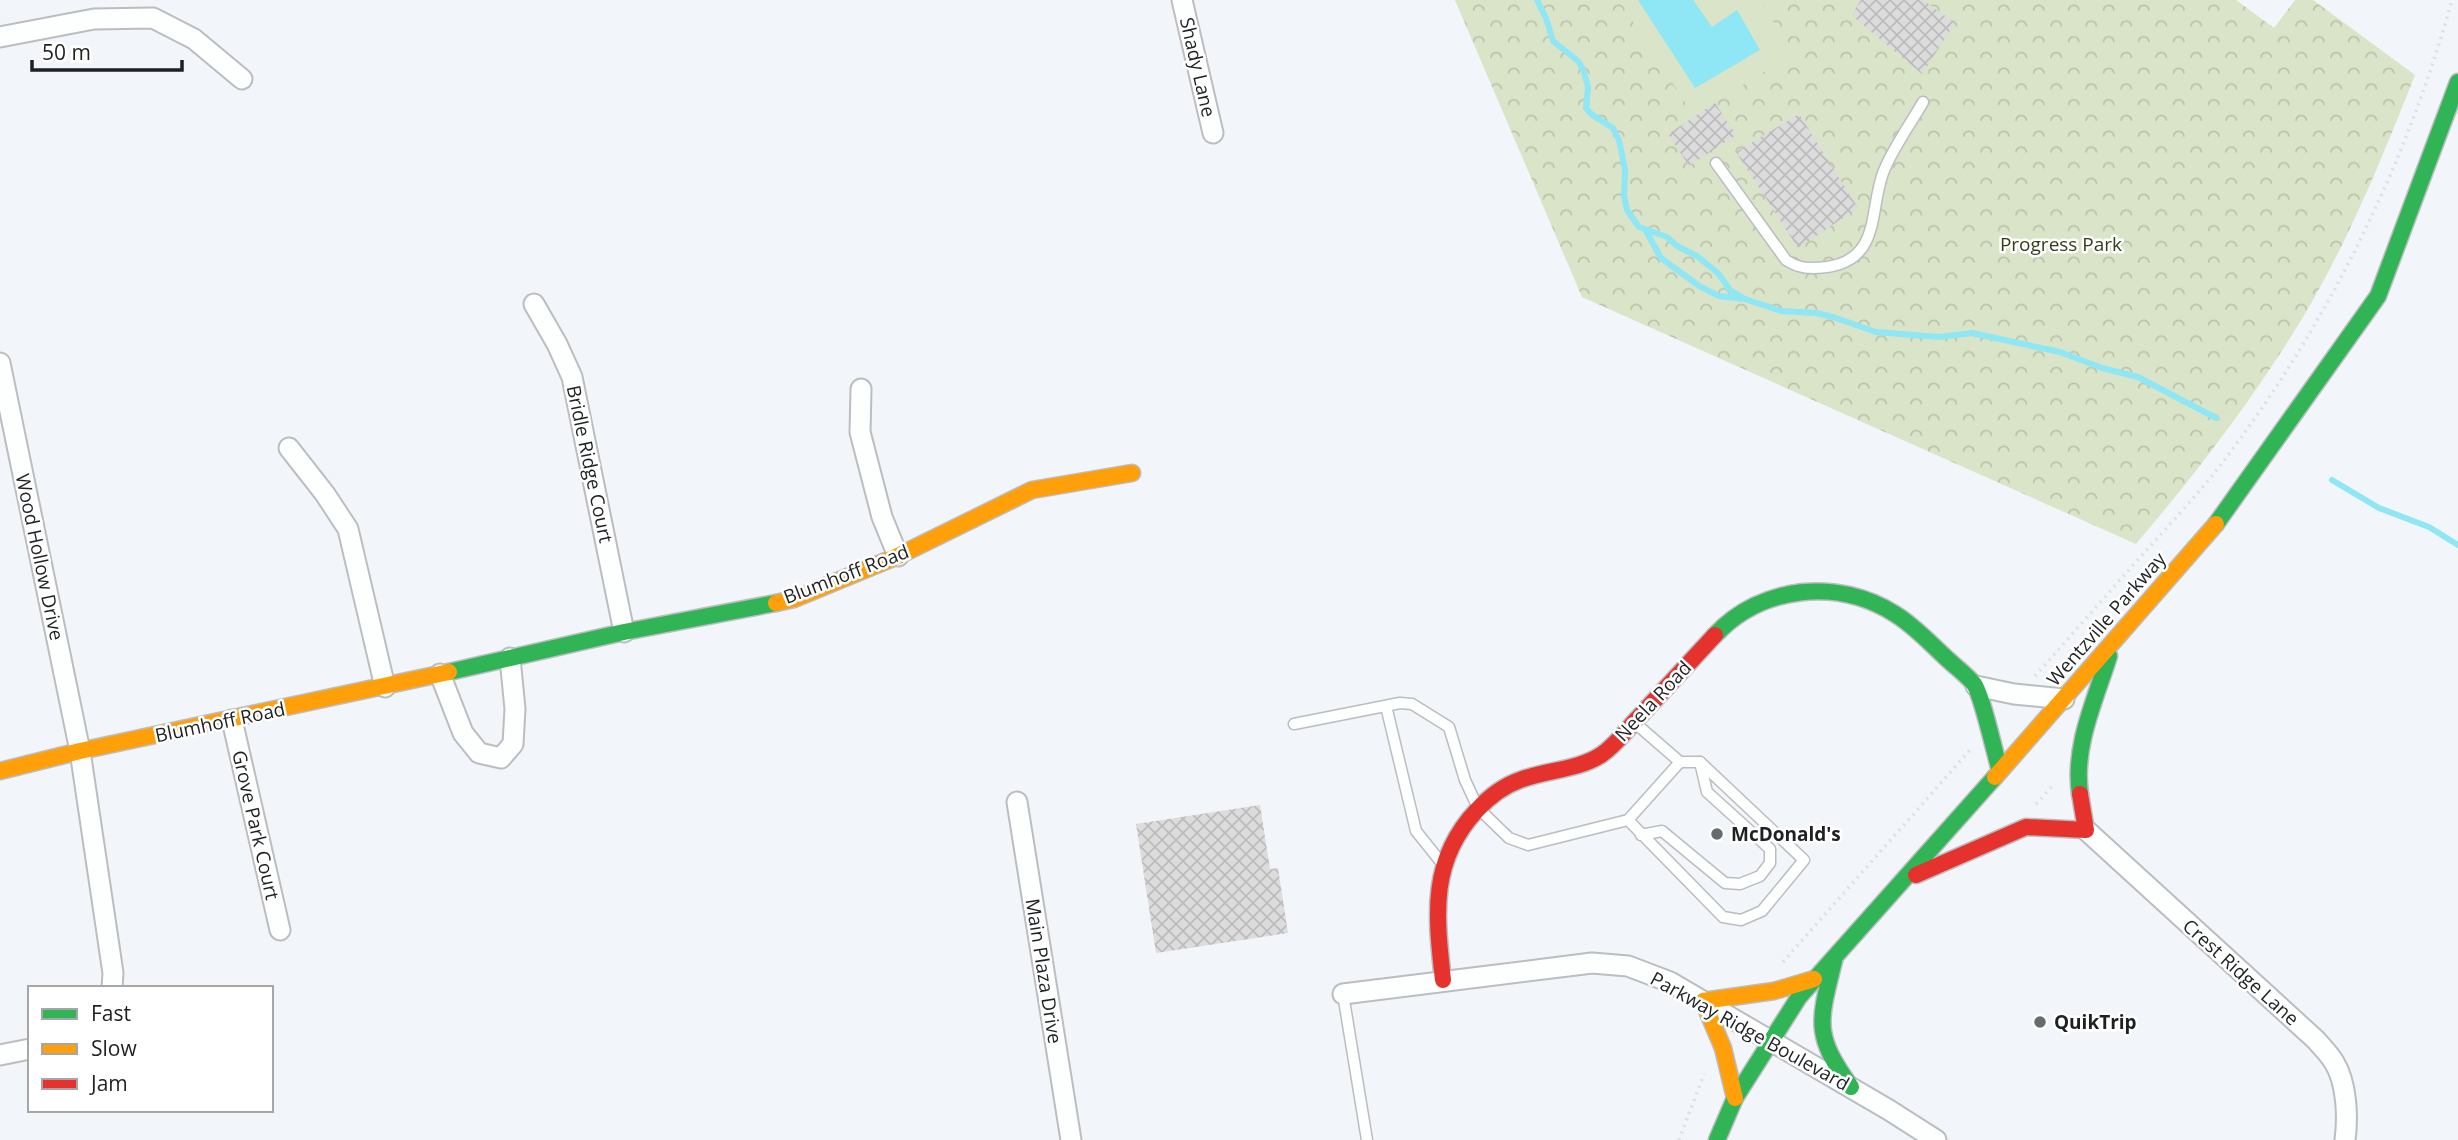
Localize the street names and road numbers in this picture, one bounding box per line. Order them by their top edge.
street label: Shady Lane [1174,15,1222,119]
street label: Bridle Ridge Court [561,383,619,545]
street label: Wood Hollow Drive [10,471,70,643]
street label: Blumhoff Road [780,538,912,610]
street label: Wentzville Parkway [2041,546,2172,692]
street label: Neela Road [1609,655,1697,747]
street label: Blumhoff Road [153,696,287,748]
street label: Grove Park Court [226,748,286,902]
street label: Main Plaza Drive [1020,897,1068,1045]
street label: Crest Ridge Lane [2177,913,2305,1031]
street label: Parkway Ridge Boulevard [1646,965,1854,1097]

